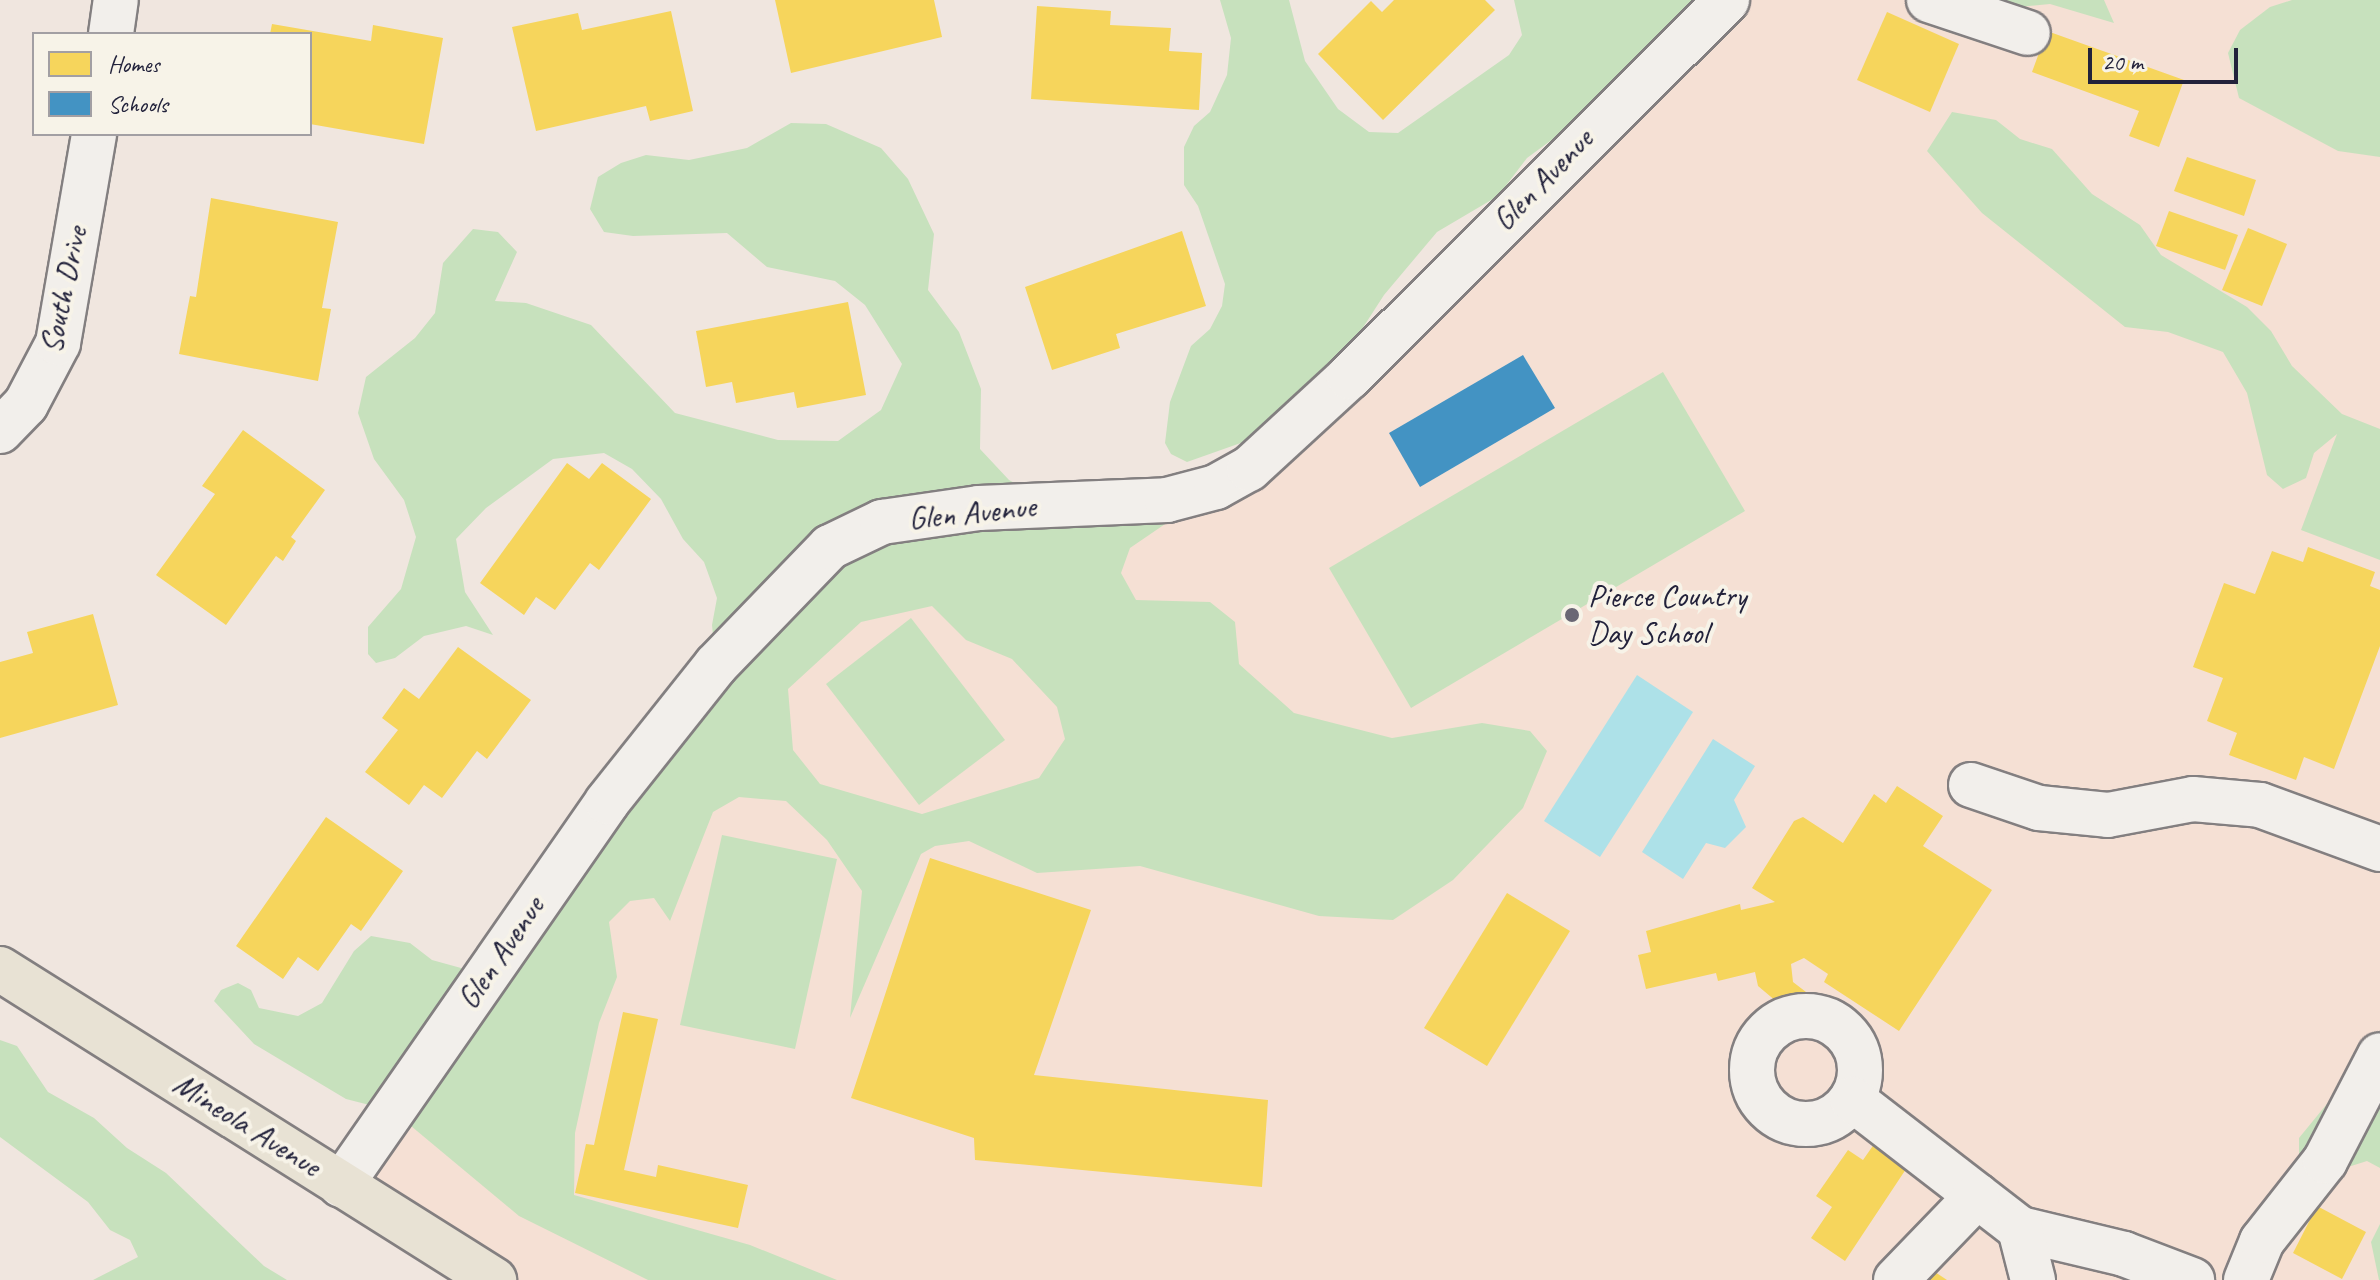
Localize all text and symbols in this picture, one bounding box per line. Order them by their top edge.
legend [32,32,312,136]
scale bar [2092,32,2242,82]
text: 20 m [2102,47,2143,77]
text: Homes [108,49,159,79]
text: Schools [108,89,168,119]
street label: Glen Avenue [1485,121,1601,239]
street label: South Drive [32,223,96,357]
street label: Glen Avenue [907,487,1037,539]
place label: Pierce Country Day School [1588,578,1746,653]
marker: Pierce Country Day School [1563,606,1581,624]
street label: Glen Avenue [449,889,553,1017]
street label: Mineola Avenue [166,1065,328,1185]

